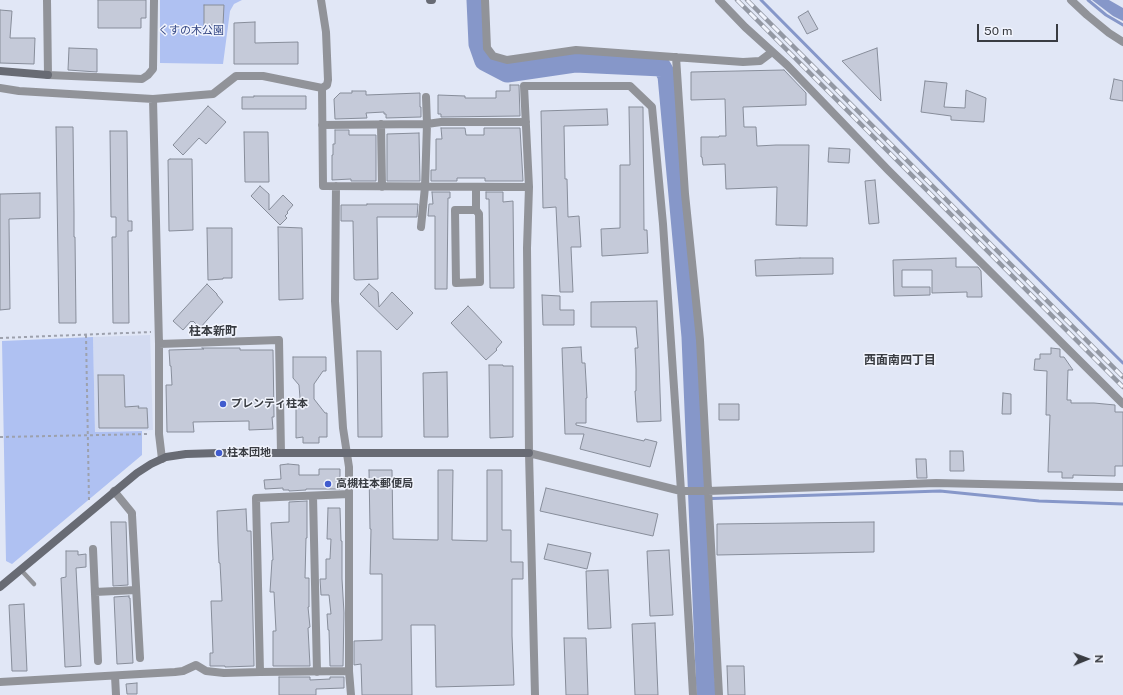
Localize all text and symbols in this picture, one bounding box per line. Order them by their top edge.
scale bar [979,16,1060,42]
park label: くすの木公園 [158,24,224,38]
text: 50 m [984,24,1012,38]
district label: 柱本新町 [189,324,237,338]
district label: 西面南四丁目 [864,353,936,367]
place label: プレンティ柱本 [231,397,308,411]
marker: プレンティ柱本 [218,399,228,409]
place label: 柱本団地 [227,446,271,460]
marker: 柱本団地 [214,448,224,458]
place label: 高槻柱本郵便局 [336,477,413,491]
marker: 高槻柱本郵便局 [323,479,333,489]
north arrow [1067,639,1107,679]
text: N [1093,654,1105,663]

